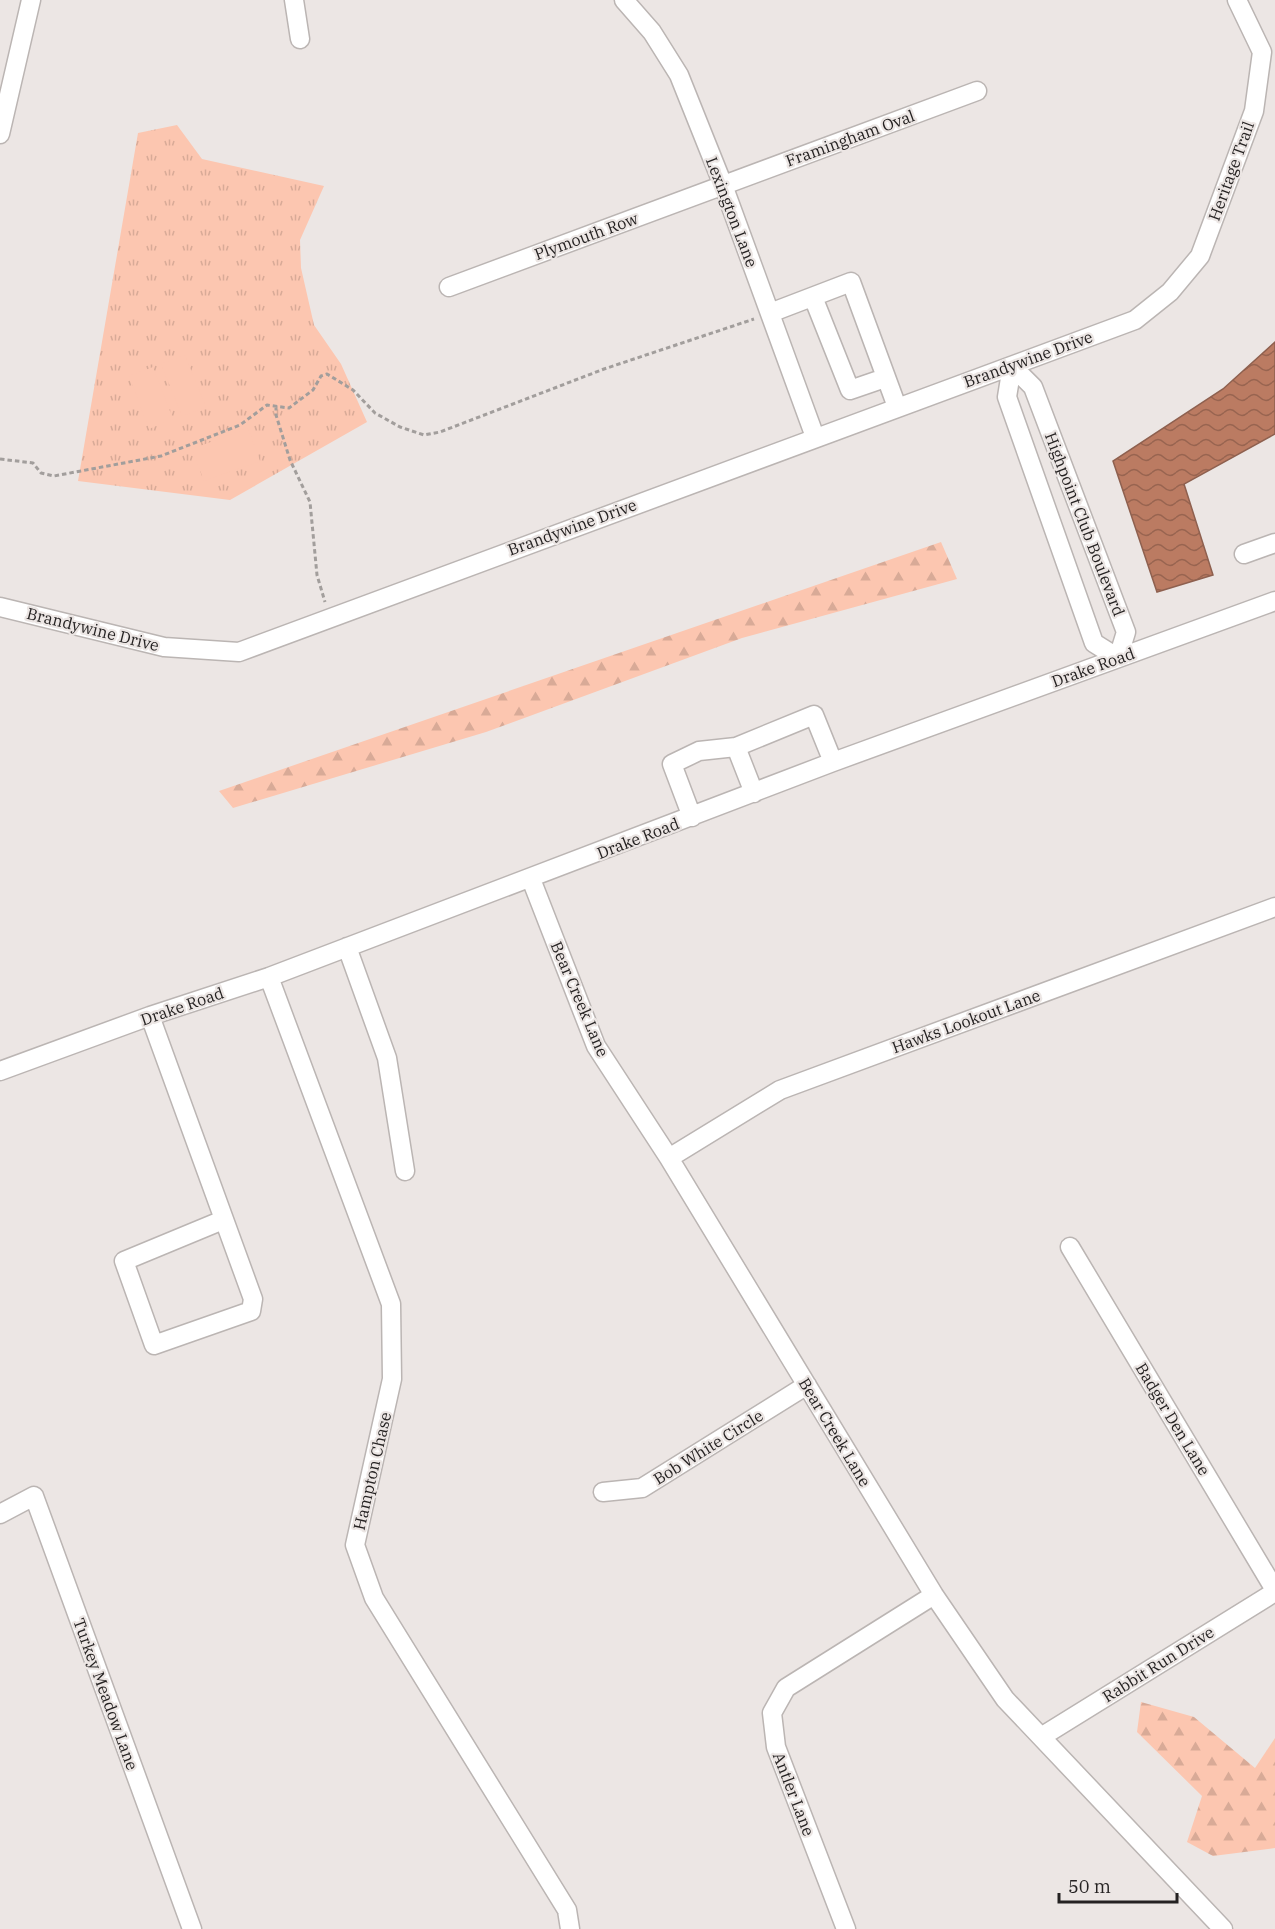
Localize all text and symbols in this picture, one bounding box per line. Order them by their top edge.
street label: Framingham Oval [783,105,917,171]
street label: Heritage Trail [1204,118,1258,223]
street label: Lexington Lane [702,154,762,270]
street label: Plymouth Row [531,208,641,264]
street label: Brandywine Drive [961,326,1095,392]
street label: Highpoint Club Boulevard [1041,429,1129,619]
street label: Brandywine Drive [505,494,639,560]
street label: Brandywine Drive [25,603,161,655]
street label: Drake Road [1049,643,1137,691]
street label: Drake Road [594,813,682,863]
street label: Bear Creek Lane [547,938,613,1060]
street label: Drake Road [138,982,226,1030]
street label: Hawks Lookout Lane [889,985,1043,1057]
street label: Badger Den Lane [1131,1359,1215,1479]
street label: Bear Creek Lane [795,1374,875,1490]
street label: Bob White Circle [649,1405,767,1489]
street label: Hampton Chase [349,1410,395,1532]
street label: Turkey Meadow Lane [69,1615,143,1773]
street label: Rabbit Run Drive [1099,1622,1217,1706]
street label: Antler Lane [769,1749,819,1839]
scale bar [1059,1866,1178,1904]
text: 50 m [1068,1875,1111,1898]

